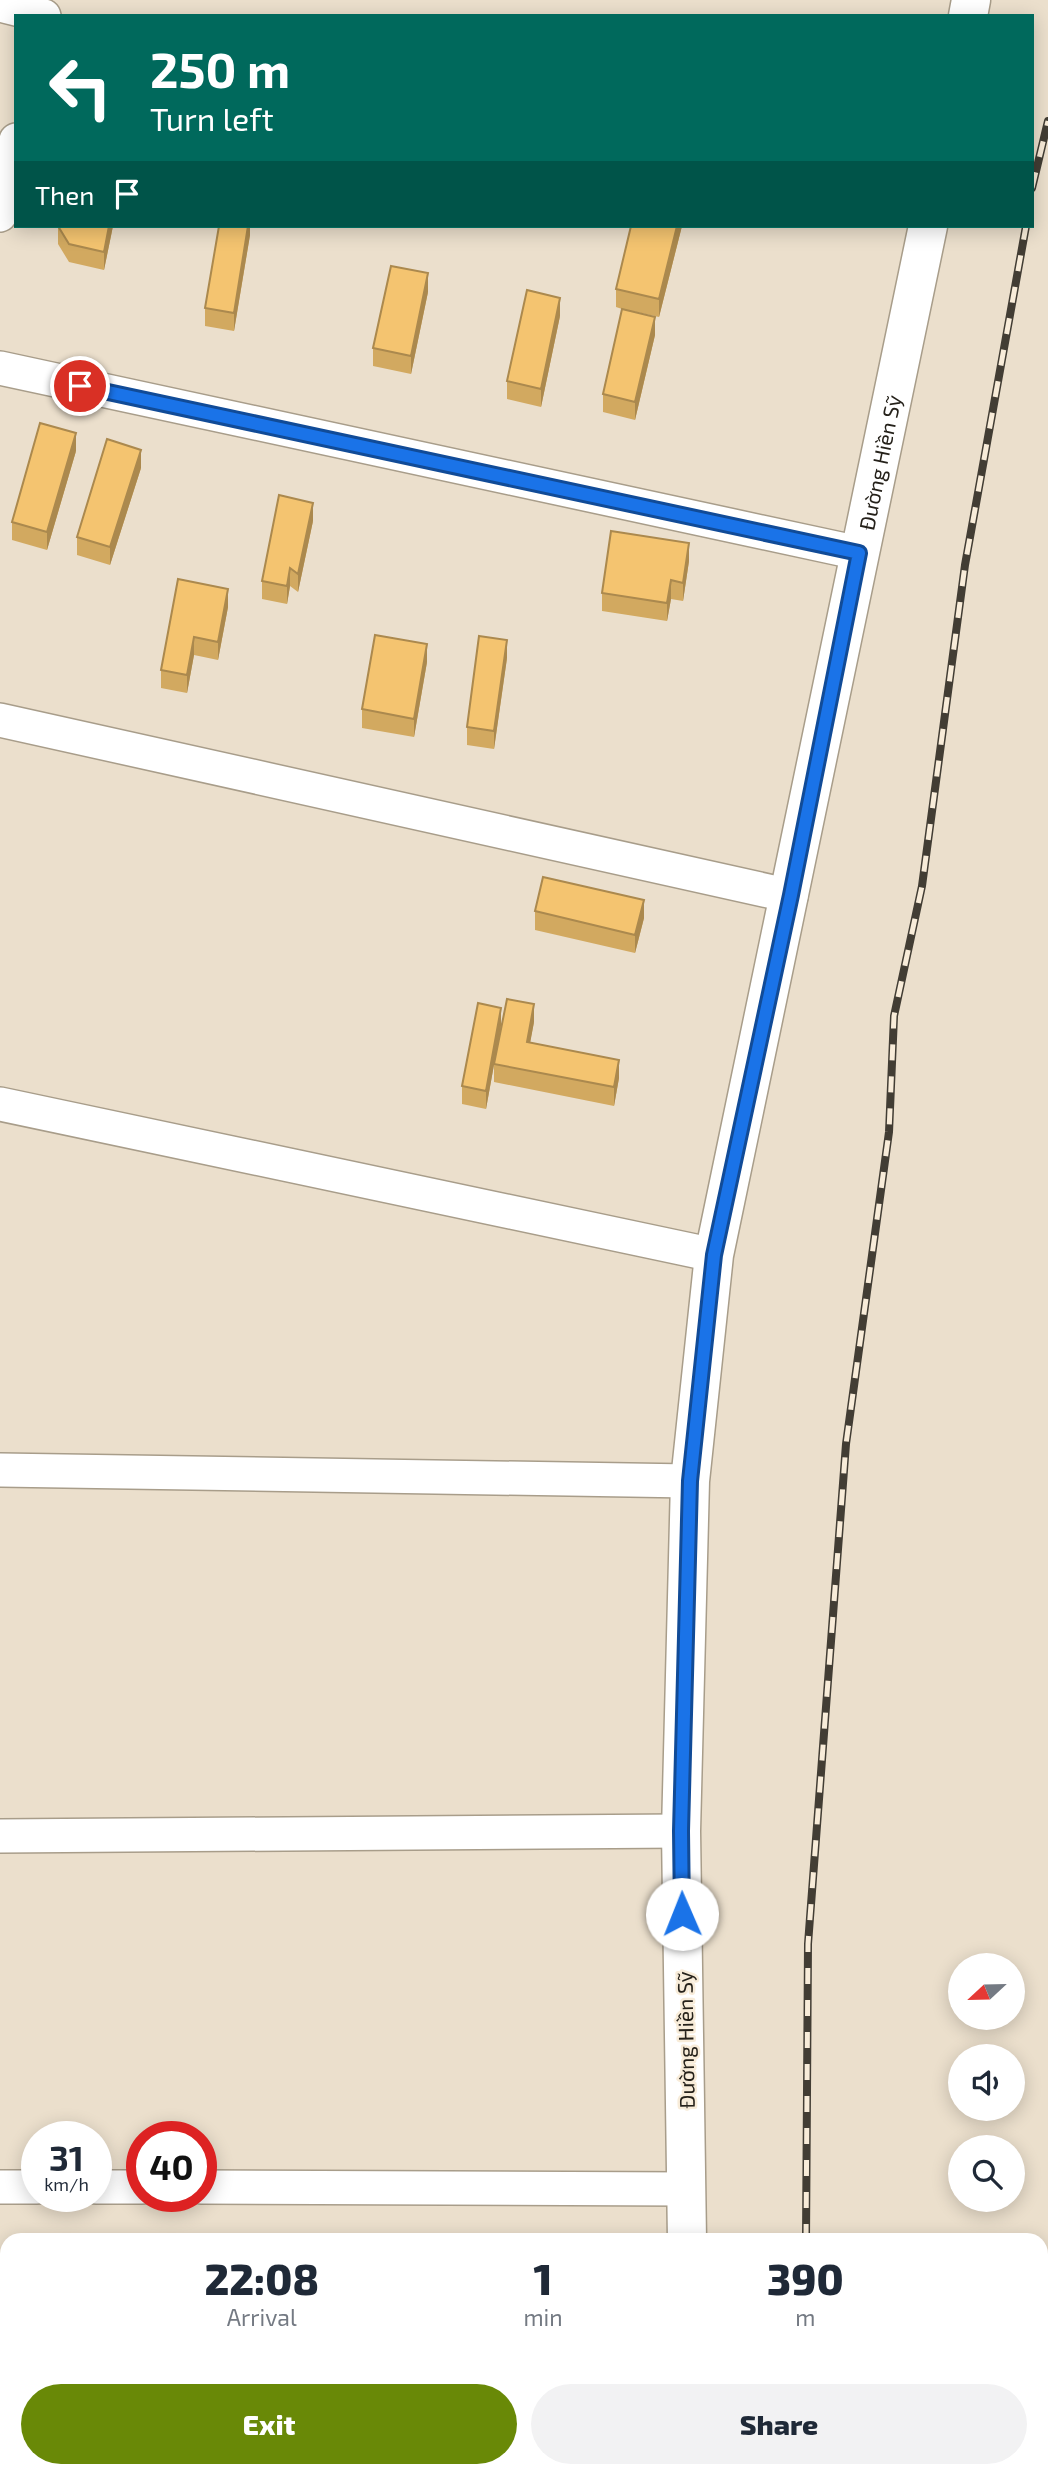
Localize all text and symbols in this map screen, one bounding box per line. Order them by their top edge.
text: 250 m [150,39,290,98]
icon: left [35,42,126,133]
text: Turn left [150,99,274,137]
icon: arrive [108,175,146,213]
text: Then [35,179,94,210]
pin [50,356,110,416]
icon: arrive [61,367,99,405]
street label: Đường Hiền Sỹ [853,393,905,532]
position arrow [645,1877,719,1951]
north arrow [948,1953,1026,2030]
map controls [948,1953,1025,2212]
street label: Đường Hiền Sỹ [671,1971,699,2109]
button: sound [948,2044,1025,2121]
speed limit sign: 40 [126,2121,217,2212]
button: search [948,2135,1025,2212]
text: 31 [49,2136,84,2178]
text: km/h [44,2173,89,2195]
text: 22:08 [204,2253,319,2303]
text: 1 [534,2253,553,2303]
text: 390 [767,2253,844,2303]
text: Arrival [227,2303,297,2331]
text: min [523,2303,563,2331]
text: m [795,2303,815,2331]
button: Exit [21,2384,517,2464]
button: Share [531,2384,1027,2464]

